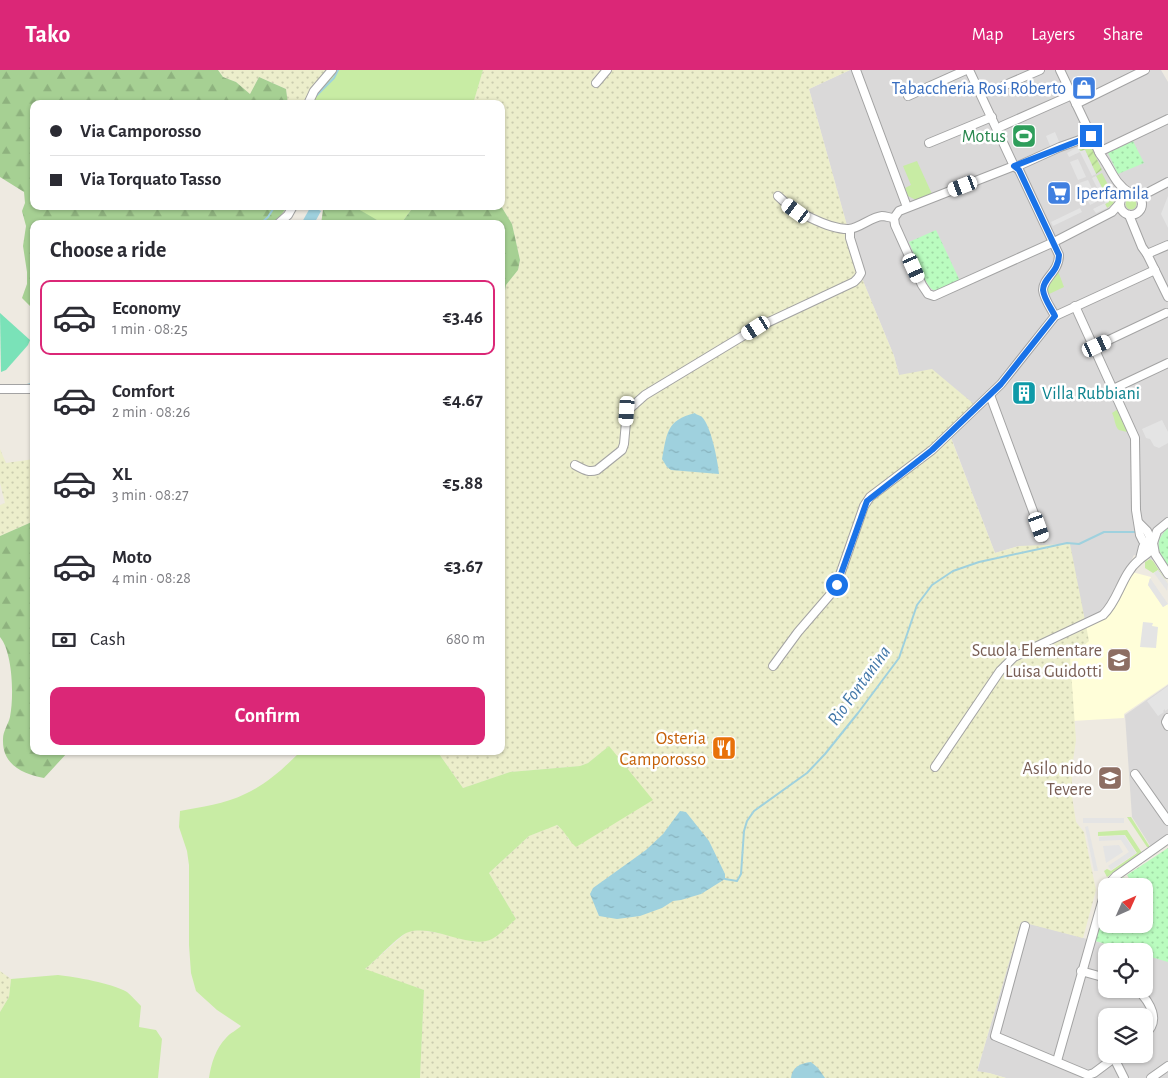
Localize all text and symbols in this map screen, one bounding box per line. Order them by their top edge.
text: Tako [25,23,70,47]
text: Map [972,26,1003,44]
text: Layers [1031,26,1075,44]
text: Share [1103,26,1143,44]
shop icon: Tabaccheria Rosi Roberto [1071,75,1097,101]
place label: Tabaccheria Rosi Roberto [891,80,1066,98]
text: Via Camporosso [80,122,201,141]
sports icon: Motus [1011,123,1037,149]
route end [1080,125,1102,147]
place label: Motus [962,128,1006,146]
text: Via Torquato Tasso [80,170,221,189]
car [946,174,979,198]
supermarket icon: Iperfamila [1046,180,1072,206]
place label: Iperfamila [1076,185,1149,203]
car [779,196,812,226]
text: Choose a ride [50,239,166,261]
car [901,251,926,285]
icon: car [52,295,97,340]
text: Economy [112,299,181,318]
text: €3.46 [443,308,483,327]
car [739,314,772,342]
text: 1 min · 08:25 [112,321,188,337]
car [1080,333,1113,359]
icon: car [52,378,97,423]
building icon: Villa Rubbiani [1011,380,1037,406]
text: Comfort [112,382,174,401]
place label: Villa Rubbiani [1042,385,1140,403]
text: €4.67 [443,391,483,410]
car [618,396,635,426]
text: 2 min · 08:26 [112,404,190,420]
icon: car [52,461,97,506]
text: XL [112,465,132,484]
text: €5.88 [443,474,483,493]
text: 3 min · 08:27 [112,487,189,503]
car [1026,510,1051,544]
icon: car [52,544,97,589]
text: Moto [112,548,152,567]
text: €3.67 [444,557,483,576]
text: 4 min · 08:28 [112,570,191,586]
route start [826,574,848,596]
icon: cash [50,626,78,654]
text: Cash [90,630,126,649]
text: 680 m [446,631,485,647]
place label: Scuola Elementare Luisa Guidotti [972,642,1102,681]
water label: Rio Fontanina [824,643,894,729]
school or university icon: Scuola Elementare Luisa Guidotti [1106,647,1132,673]
button: Confirm [50,687,485,745]
place label: Osteria Camporosso [619,730,706,769]
restaurant icon: Osteria Camporosso [711,735,737,761]
place label: Asilo nido Tevere [1023,760,1092,799]
school or university icon: Asilo nido Tevere [1097,765,1123,791]
north arrow [1098,878,1152,932]
map controls [1098,878,1153,1063]
button: locate [1098,943,1153,998]
button: layers [1098,1008,1153,1063]

